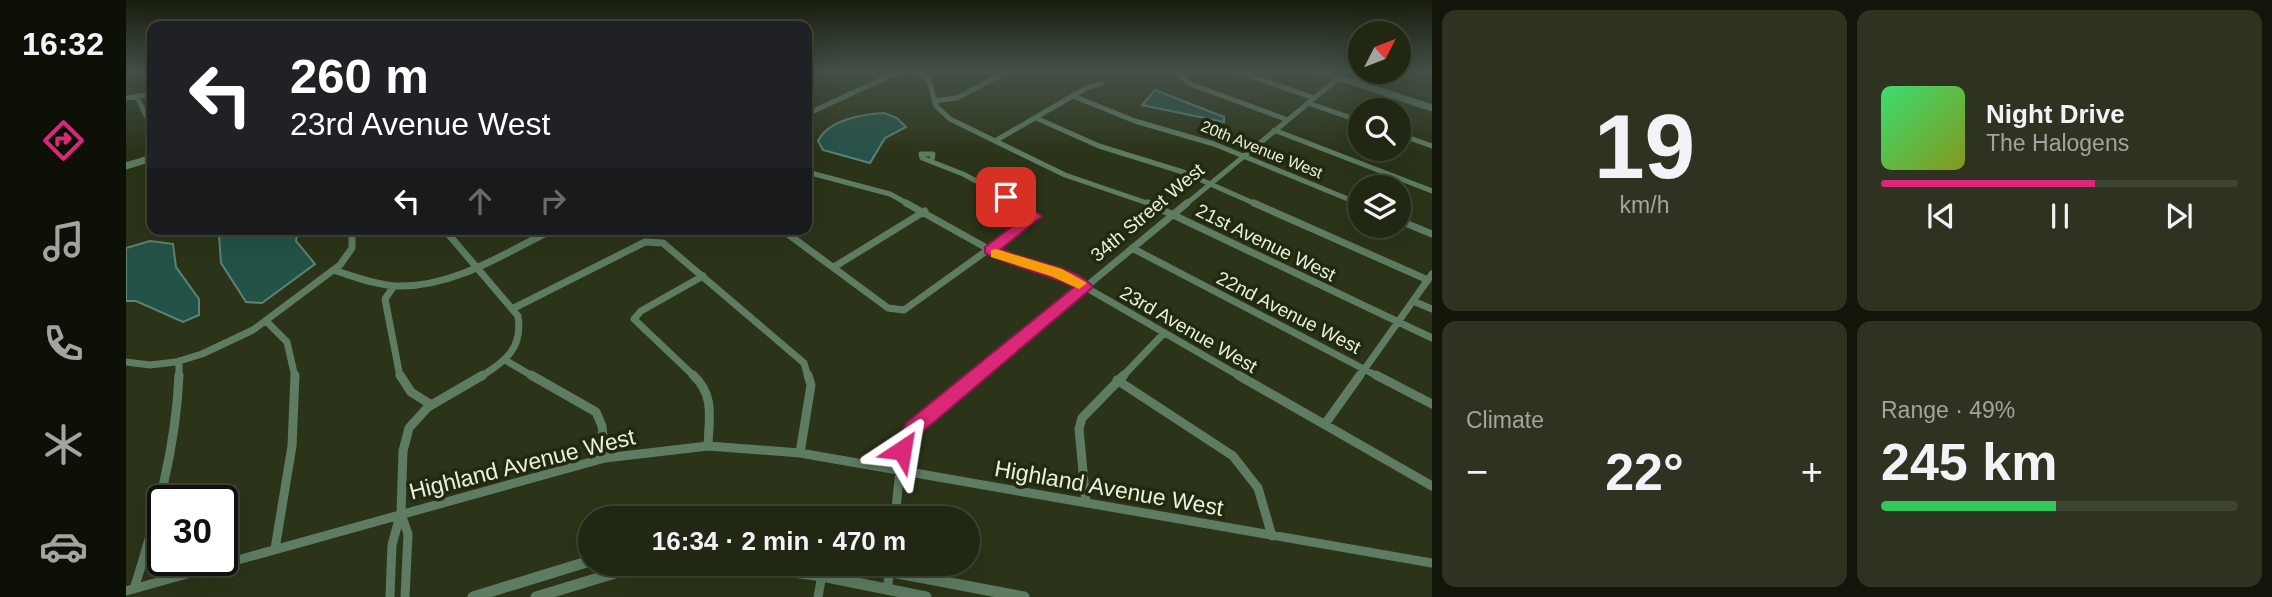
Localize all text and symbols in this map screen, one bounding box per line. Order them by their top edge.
north arrow [1348,21,1410,84]
map controls [1348,21,1411,238]
text: 16:32 [22,26,104,62]
icon: left [175,49,266,140]
text: 260 m [290,49,429,103]
text: 19 [1594,96,1695,197]
button: search [1348,98,1411,161]
text: Night Drive [1986,99,2125,129]
text: 23rd Avenue West [290,106,550,142]
icon: directions [39,116,88,165]
street label: 20th Avenue West [1199,117,1325,182]
text: The Halogens [1986,130,2129,156]
street label: 34th Street West [1087,159,1209,266]
pin [976,167,1036,227]
button: layers [1348,175,1411,238]
icon: arrive [987,178,1025,216]
icon: left [388,182,426,220]
icon: ahead [461,182,499,220]
icon: right [534,182,572,220]
text: km/h [1620,192,1669,218]
icon: previous [1922,197,1960,235]
icon: pause [2041,197,2079,235]
icon: next [2160,197,2198,235]
street label: 21st Avenue West [1193,200,1340,286]
icon: music [39,217,88,266]
street label: 22nd Avenue West [1213,267,1365,358]
street label: 23rd Avenue West [1117,282,1262,378]
icon: phone [39,319,88,368]
text: Range · 49% [1881,397,2015,423]
text: Climate [1466,407,1544,433]
position arrow [865,413,939,487]
icon: climate [39,420,88,469]
street label: Highland Avenue West [406,423,638,505]
text: 245 km [1881,433,2057,491]
text: 22° [1605,443,1684,501]
text: − [1466,451,1488,493]
text: + [1801,451,1823,493]
street label: Highland Avenue West [993,455,1226,521]
speed limit sign: 30 [147,485,238,576]
icon: car [39,522,88,571]
text: 16:34 · 2 min · 470 m [652,526,906,556]

